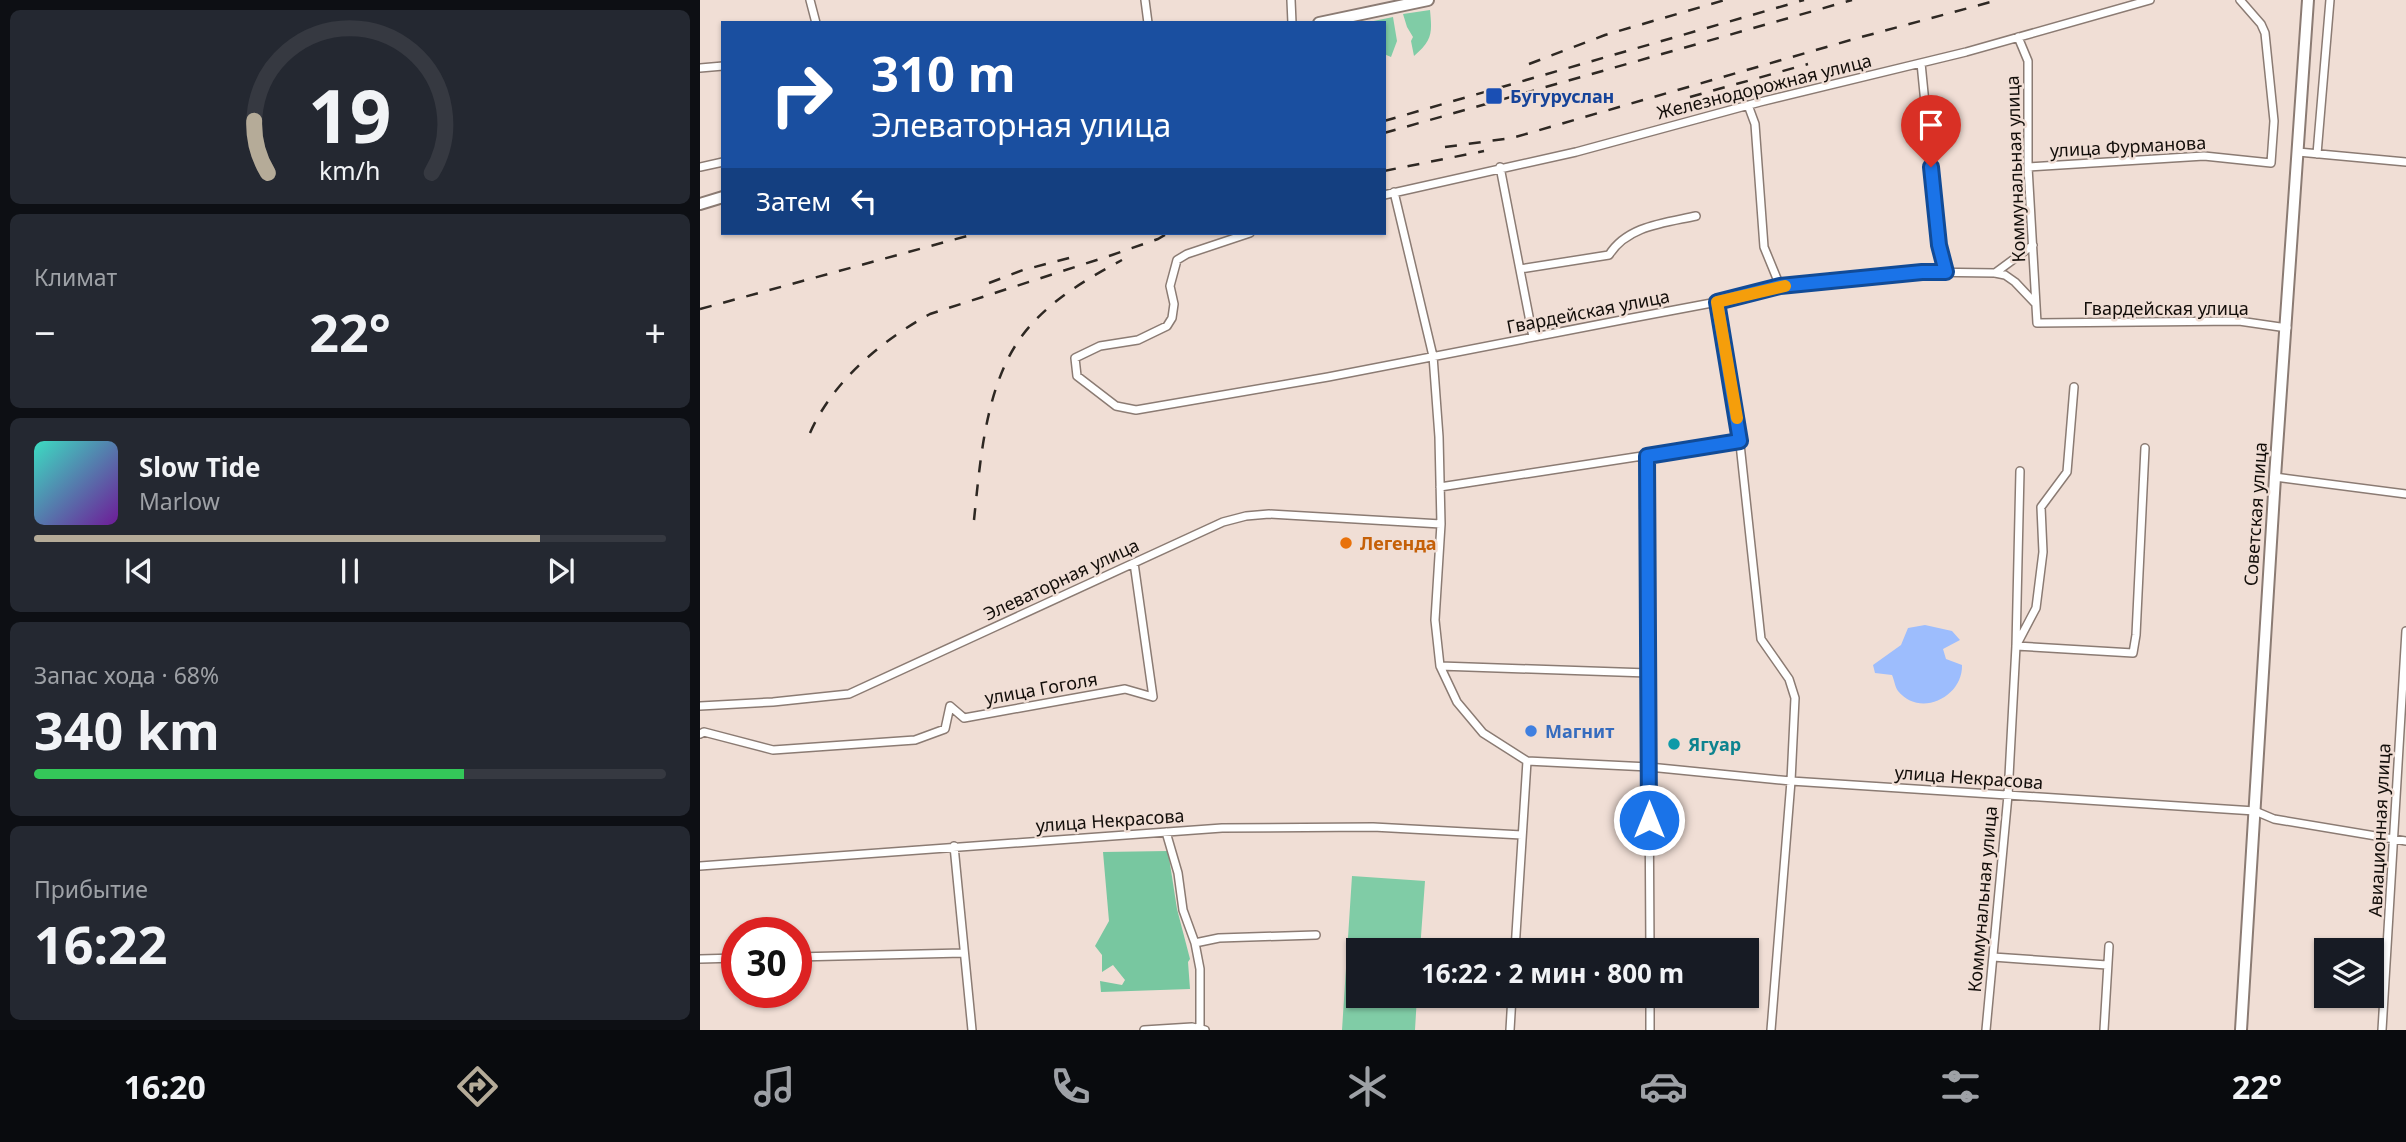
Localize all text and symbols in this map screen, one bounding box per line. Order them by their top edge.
text: 310 m [871,40,1016,106]
street label: Железнодорожная улица [1654,48,1874,124]
icon: right [756,49,847,140]
text: 19 [308,65,392,164]
street label: Коммунальная улица [2000,75,2030,263]
place label: Бугуруслан [1510,84,1614,108]
marker: Бугуруслан [1484,86,1504,106]
pin [1901,95,1961,167]
text: Элеваторная улица [871,103,1171,146]
icon: arrive [1912,106,1950,144]
street label: улица Фурманова [2049,130,2207,162]
text: km/h [319,153,381,187]
icon: left [845,182,883,220]
text: Затем [756,183,831,219]
text: Климат [34,261,117,293]
street label: Гвардейская улица [1504,283,1672,339]
text: 22° [309,296,391,367]
street label: Гвардейская улица [2083,296,2249,320]
text: − [34,306,56,358]
text: + [644,306,666,358]
street label: Советская улица [2238,441,2272,587]
text: Slow Tide [139,449,261,485]
text: Marlow [139,485,220,517]
place label: Легенда [1360,531,1437,555]
street label: Элеваторная улица [979,532,1143,626]
marker: Легенда [1338,535,1354,551]
icon: previous [120,552,158,590]
icon: pause [331,552,369,590]
icon: next [542,552,580,590]
text: Запас хода · 68% [34,659,219,691]
street label: улица Гоголя [983,666,1099,710]
text: 340 km [34,694,220,765]
place label: Магнит [1545,719,1614,743]
marker: Магнит [1523,723,1539,739]
place label: Ягуар [1688,732,1741,756]
marker: Ягуар [1666,736,1682,752]
street label: Авиационная улица [2362,743,2396,917]
street label: улица Некрасова [1894,760,2044,794]
position arrow [1612,783,1686,857]
street label: улица Некрасова [1035,803,1185,837]
street label: Коммунальная улица [1962,805,2002,993]
text: Прибытие [34,873,148,905]
text: 16:22 [34,908,168,979]
speed limit sign: 30 [721,917,812,1008]
map controls [2314,938,2384,1008]
button: layers [2314,938,2384,1008]
text: 16:22 · 2 мин · 800 m [1421,955,1684,991]
icon: directions [453,1062,502,1111]
icon: music [750,1062,799,1111]
icon: phone [1046,1062,1095,1111]
icon: climate [1343,1062,1392,1111]
icon: car [1639,1062,1688,1111]
icon: filters [1936,1062,1985,1111]
text: 16:20 [124,1065,206,1108]
text: 22° [2232,1065,2282,1108]

